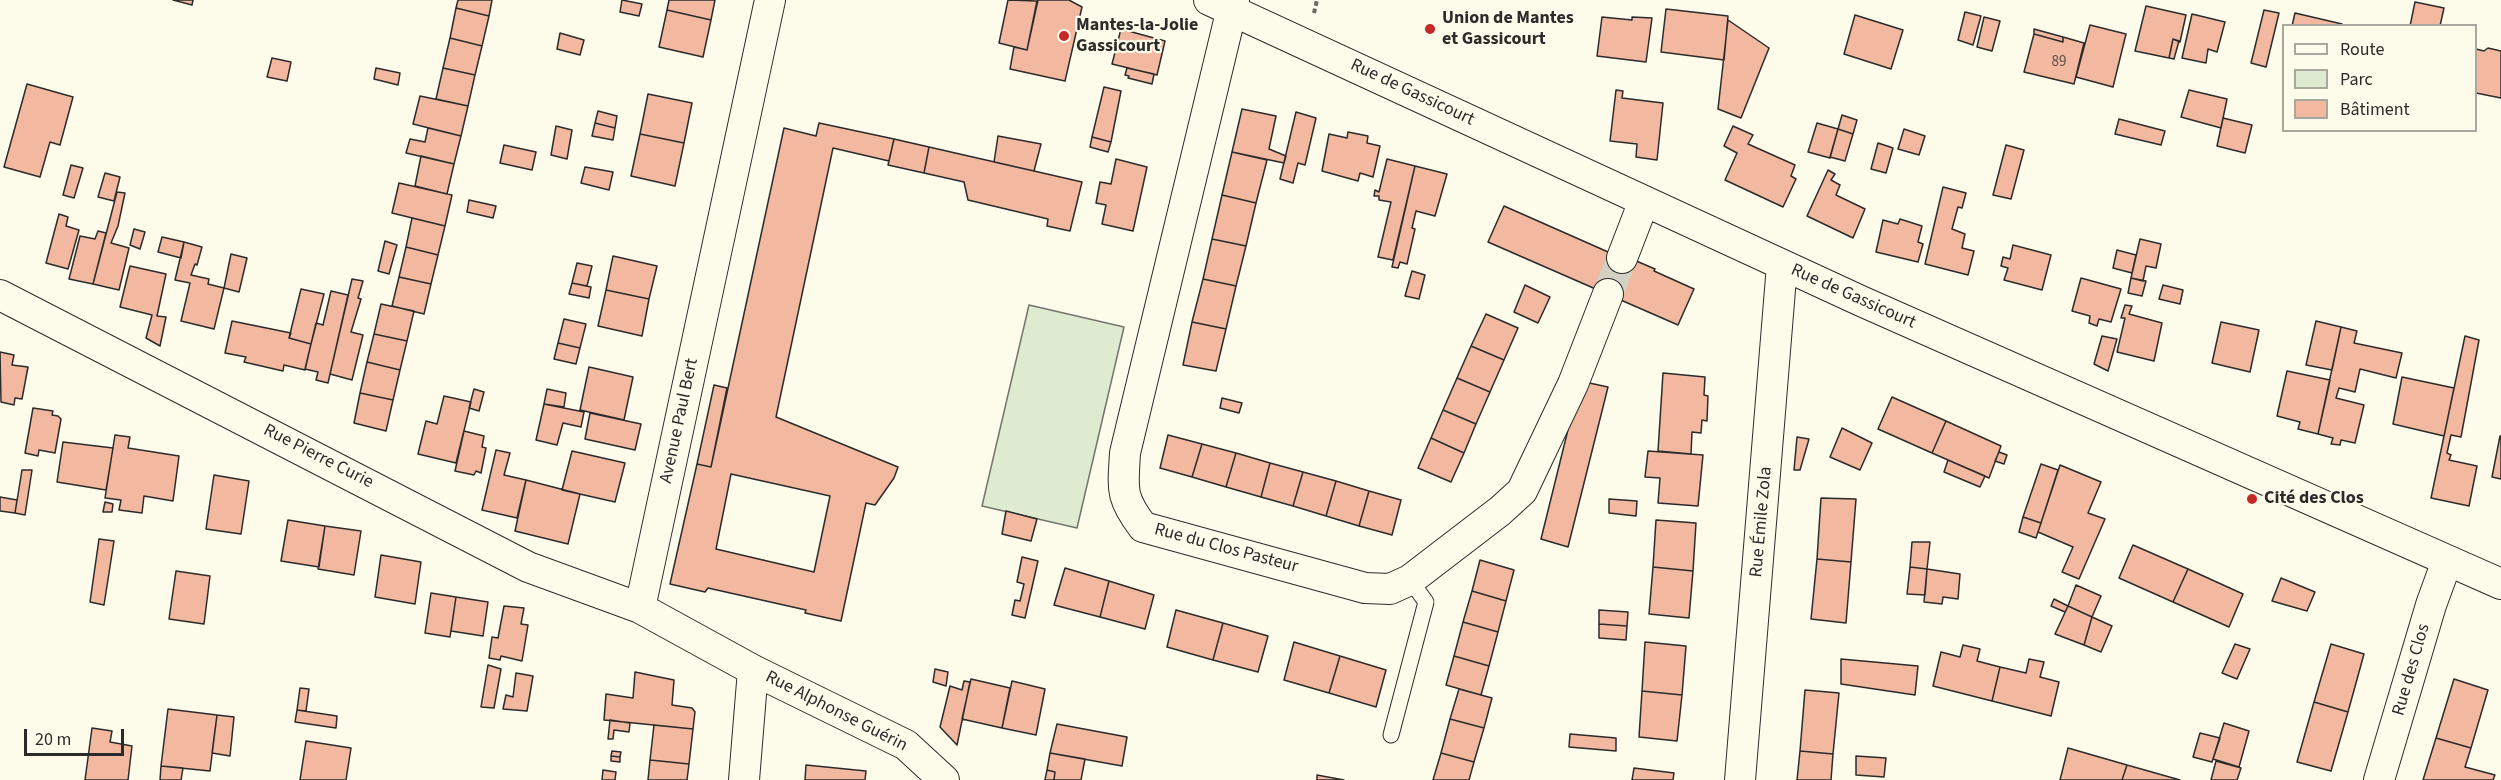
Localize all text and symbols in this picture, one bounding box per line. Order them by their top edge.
place label: Union de Mantes et Gassicourt [1442,8,1574,50]
place label: Mantes-la-Jolie Gassicourt [1076,15,1198,57]
marker: Union de Mantes et Gassicourt [1423,22,1437,36]
legend [2282,24,2477,132]
marker: Mantes-la-Jolie Gassicourt [1057,29,1071,43]
text: Route [2340,37,2384,62]
house number: 89 [2052,54,2066,72]
street label: Rue de Gassicourt [1346,55,1478,131]
text: Parc [2340,67,2373,92]
text: Bâtiment [2340,97,2410,122]
street label: Rue de Gassicourt [1787,260,1919,334]
street label: Avenue Paul Bert [656,356,704,486]
street label: Rue Pierre Curie [259,420,377,494]
street label: Rue Émile Zola [1746,466,1778,578]
place label: Cité des Clos [2264,488,2364,510]
marker: Cité des Clos [2245,492,2259,506]
street label: Rue du Clos Pasteur [1152,519,1300,579]
street label: Rue des Clos [2389,621,2435,719]
street label: Rue Alphonse Guérin [761,667,911,757]
scale bar [27,717,128,755]
text: 20 m [35,727,71,752]

